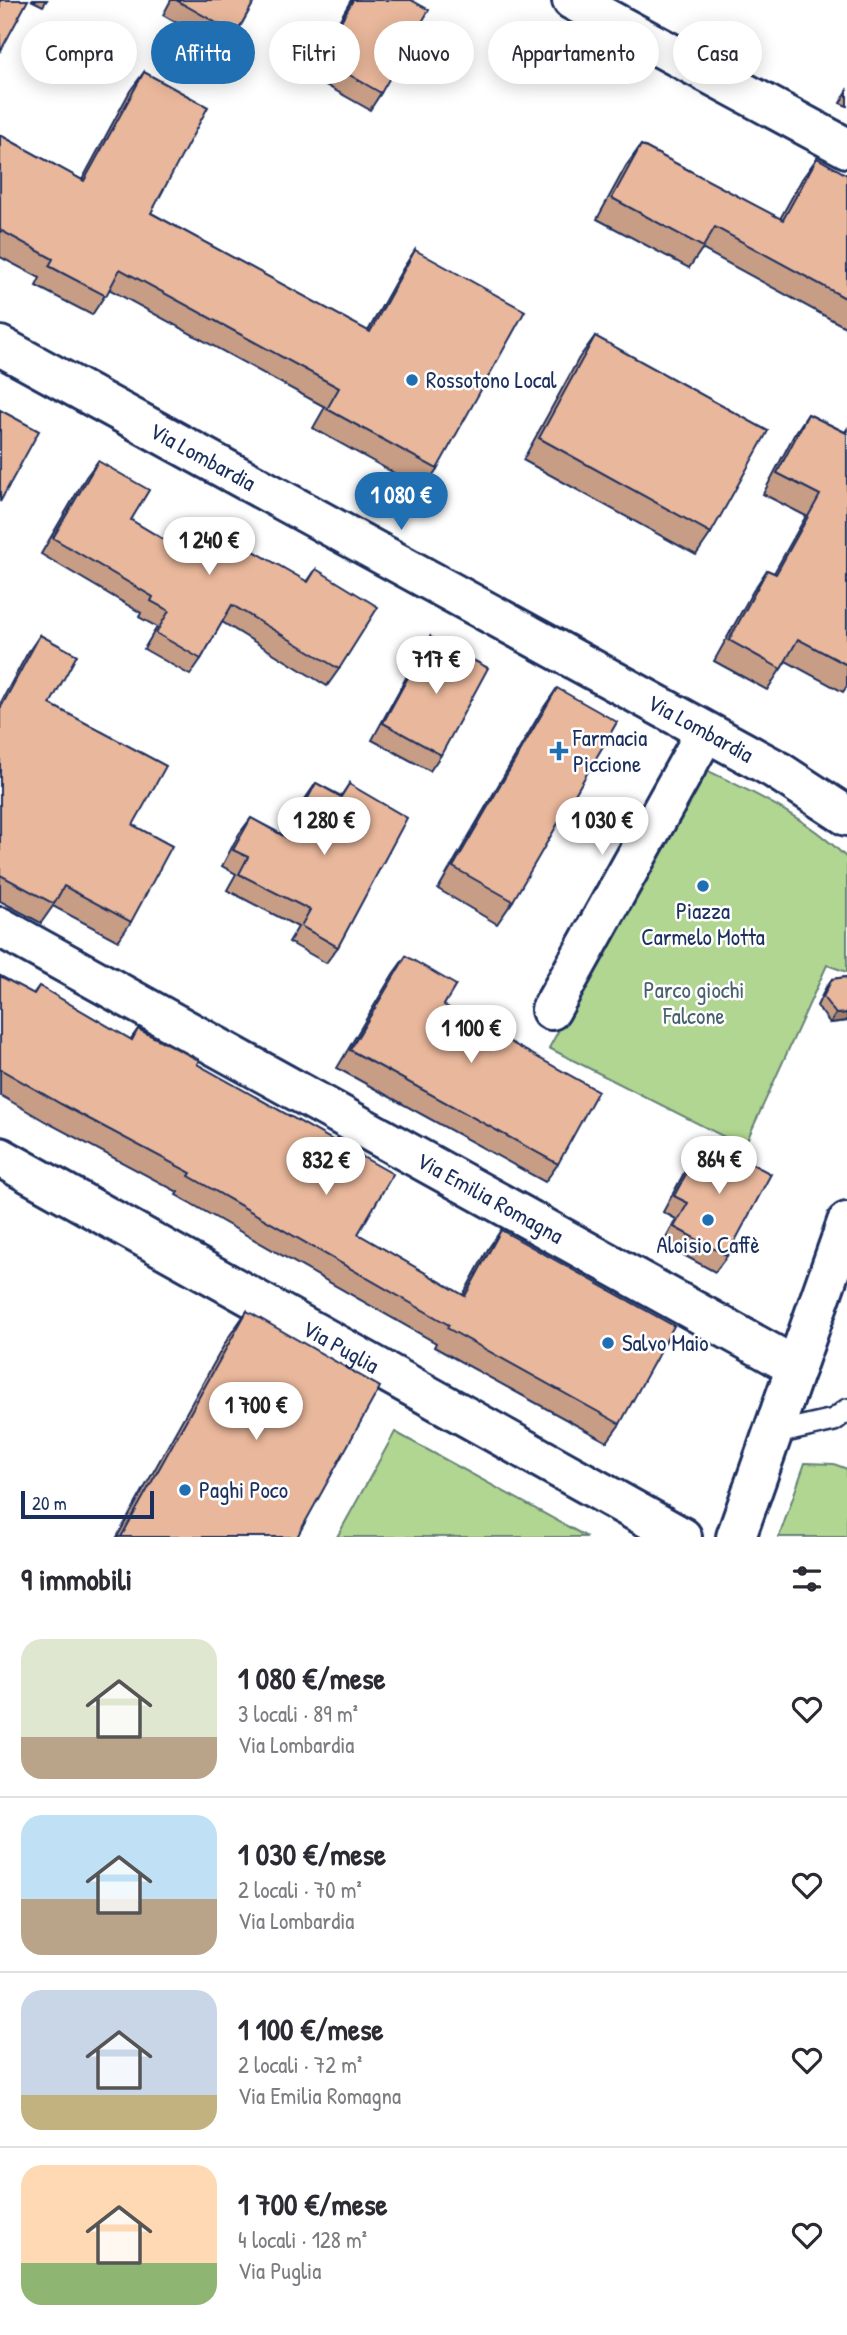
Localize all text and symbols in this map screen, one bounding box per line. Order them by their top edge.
chip: Compra [21,21,137,84]
chip: Affitta [151,21,255,84]
chip: Filtri [269,21,360,84]
chip: Nuovo [374,21,474,84]
chip: Appartamento [488,21,659,84]
chip: Casa [673,21,762,84]
place label: Rossotono Local [426,364,558,395]
marker: Rossotono Local [404,372,420,388]
street label: Via Lombardia [144,415,262,498]
pin: 1 080 € [336,472,466,532]
text: 1 080 € [371,479,431,510]
pin: 1 240 € [144,518,274,577]
text: 1 240 € [179,524,239,555]
pin: 717 € [387,636,485,696]
text: 717 € [412,643,460,674]
street label: Via Lombardia [642,686,759,769]
place label: Farmacia Piccione [572,722,647,779]
marker: Farmacia Piccione [551,743,567,759]
pin: 1 280 € [259,798,389,857]
pin: 1 030 € [537,798,667,857]
text: 1 280 € [293,804,355,835]
text: 1 030 € [572,804,632,835]
marker: Piazza Carmelo Motta [695,878,711,894]
place label: Piazza Carmelo Motta [641,895,765,952]
park label: Parco giochi Falcone [644,974,744,1031]
pin: 1 100 € [406,1006,536,1065]
text: 1 100 € [442,1012,500,1043]
pin: 864 € [670,1136,768,1196]
pin: 832 € [277,1138,375,1197]
text: 864 € [697,1143,741,1174]
text: 832 € [302,1144,350,1175]
street label: Via Emilia Romagna [411,1144,569,1250]
marker: Aloisio Caffè [700,1212,716,1228]
place label: Aloisio Caffè [656,1229,760,1260]
street label: Via Puglia [297,1313,385,1380]
place label: Salvo Maio [622,1327,709,1358]
marker: Salvo Maio [600,1335,616,1351]
pin: 1 700 € [191,1382,321,1442]
text: 1 700 € [225,1389,287,1420]
place label: Paghi Poco [199,1474,288,1505]
marker: Paghi Poco [177,1482,193,1498]
scale bar [21,1488,154,1520]
text: 20 m [32,1490,67,1516]
text: 9 immobili [21,1559,132,1599]
icon: filters [788,1560,826,1598]
text: 1 080 €/mese [238,1658,386,1698]
icon: home [77,1667,161,1751]
icon: heart [788,1690,826,1728]
text: 3 locali · 89 m² [238,1698,358,1729]
text: Via Lombardia [238,1729,354,1760]
text: 1 030 €/mese [238,1834,386,1874]
icon: home [77,1843,161,1927]
icon: heart [788,1866,826,1904]
text: 2 locali · 70 m² [238,1874,362,1905]
text: Via Lombardia [238,1905,354,1936]
text: 1 100 €/mese [238,2009,383,2049]
icon: home [77,2018,161,2102]
icon: heart [788,2041,826,2079]
text: 2 locali · 72 m² [238,2049,362,2080]
text: Via Emilia Romagna [238,2080,401,2111]
text: 1 700 €/mese [238,2184,387,2224]
icon: home [77,2193,161,2277]
icon: heart [788,2216,826,2254]
text: 4 locali · 128 m² [238,2224,367,2255]
text: Via Puglia [238,2255,321,2286]

